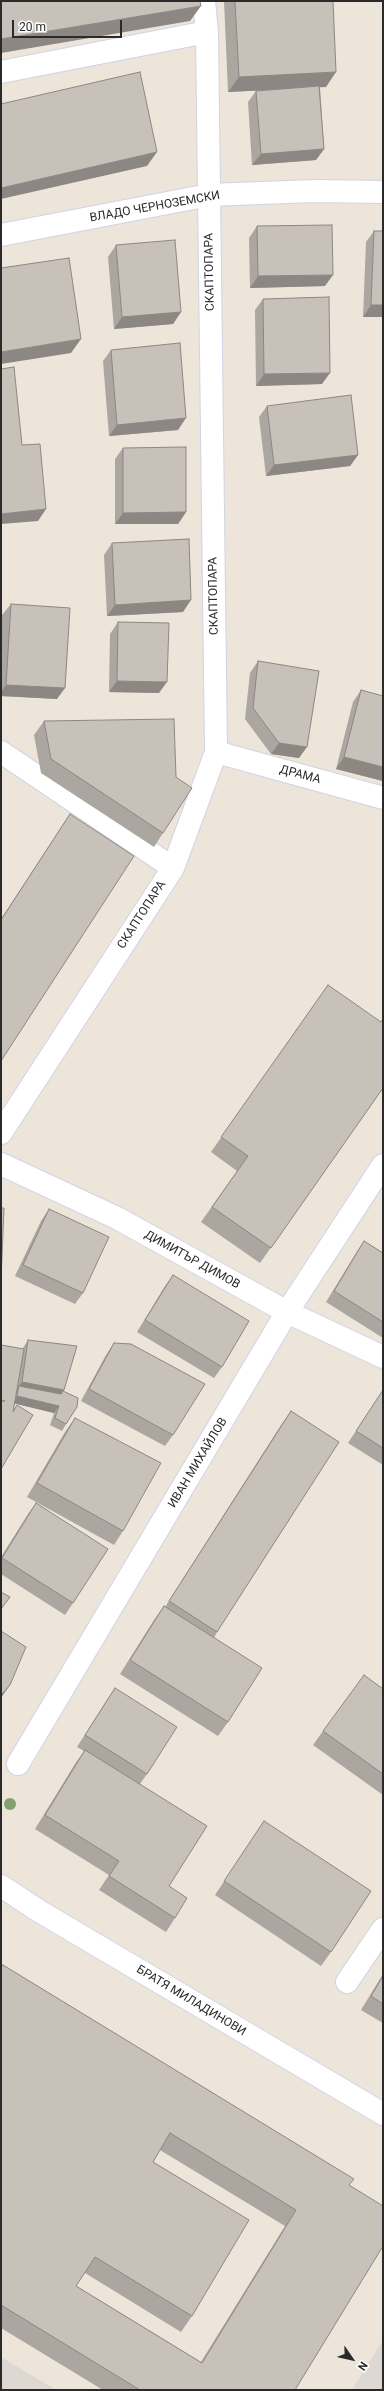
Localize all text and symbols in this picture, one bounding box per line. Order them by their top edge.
scale bar [14,12,124,38]
text: 20 m [19,20,46,34]
street label: ВЛАДО ЧЕРНОЗЕМСКИ [89,188,221,226]
street label: СКАПТОПАРА [202,233,218,311]
street label: СКАПТОПАРА [206,557,222,635]
street label: ДРАМА [278,763,322,787]
street label: СКАПТОПАРА [115,878,169,952]
street label: ДИМИТЪР ДИМОВ [142,1228,242,1292]
street label: ИВАН МИХАЙЛОВ [165,1415,231,1511]
street label: БРАТЯ МИЛАДИНОВИ [134,1963,248,2039]
north arrow [332,2339,372,2379]
text: N [355,2359,370,2373]

